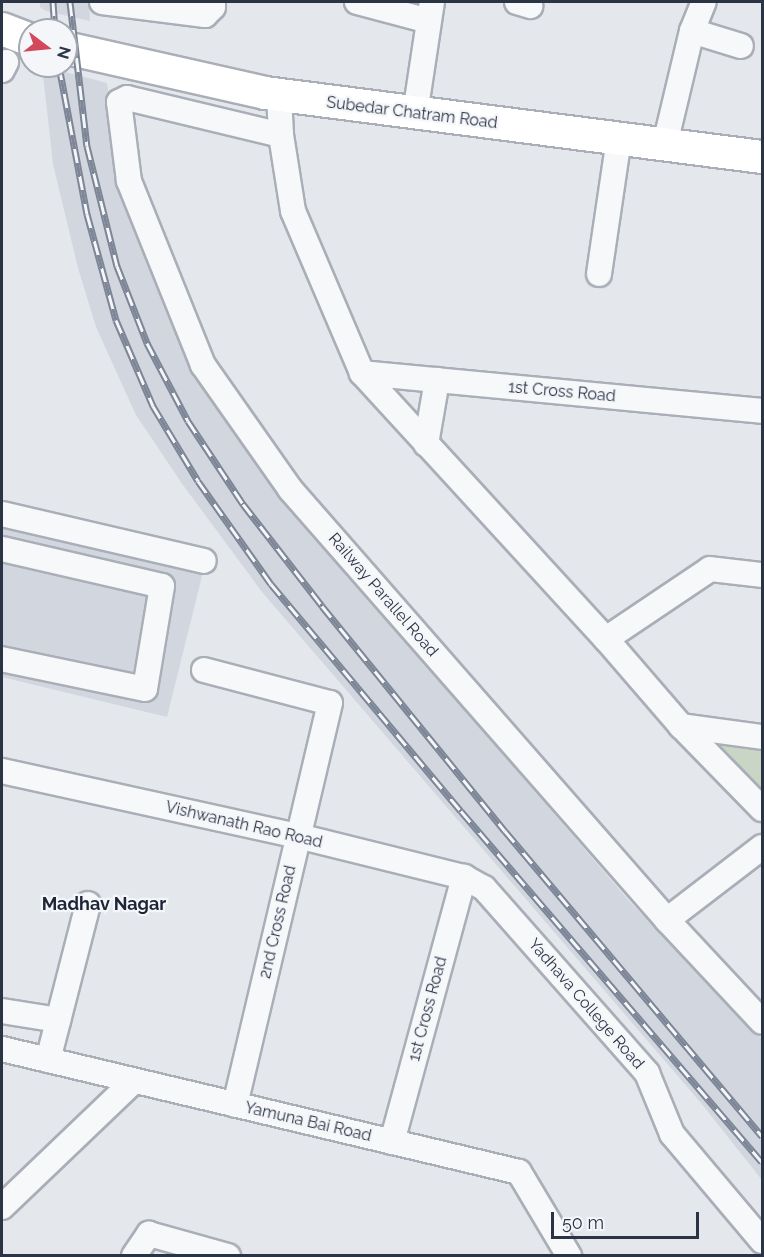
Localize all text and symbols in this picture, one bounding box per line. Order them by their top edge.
north arrow [18,18,78,78]
text: N [53,44,75,61]
street label: Subedar Chatram Road [325,93,499,133]
street label: 1st Cross Road [507,378,617,406]
street label: Railway Parallel Road [324,529,442,661]
street label: Vishwanath Rao Road [164,798,324,852]
street label: 2nd Cross Road [256,864,300,980]
district label: Madhav Nagar [41,893,167,915]
street label: Yadhava College Road [524,935,648,1073]
street label: 1st Cross Road [405,954,451,1064]
street label: Yamuna Bai Road [243,1098,373,1146]
scale bar [554,1200,702,1238]
text: 50 m [562,1212,604,1233]

